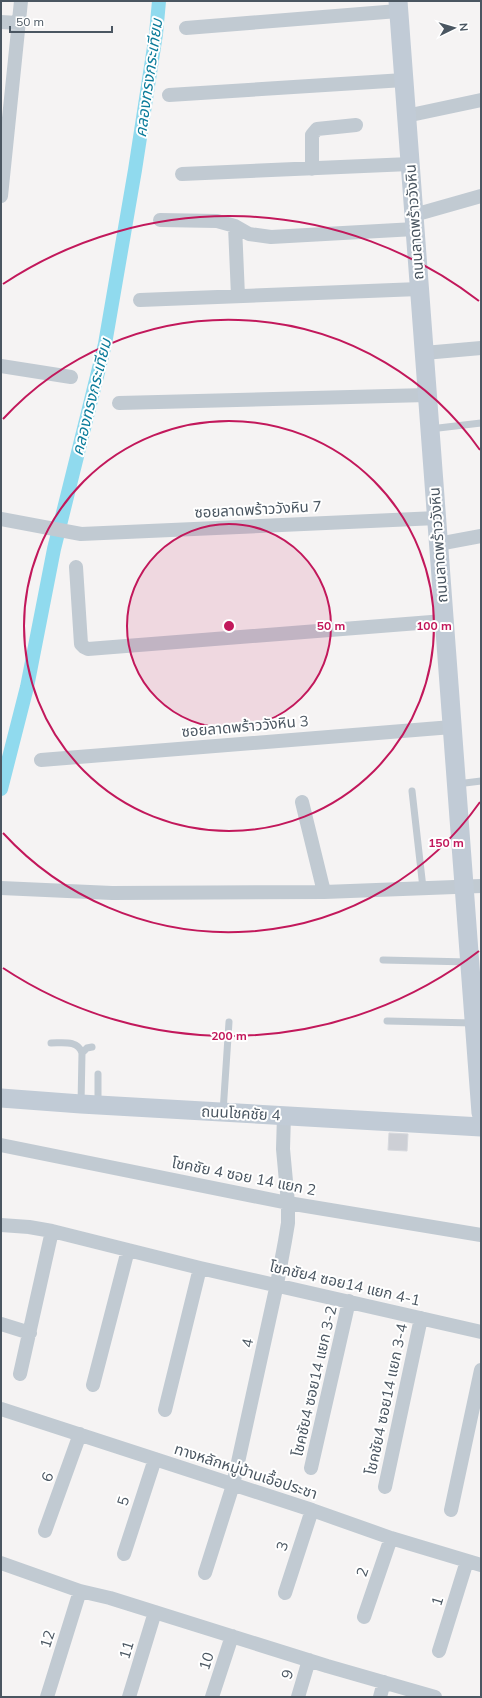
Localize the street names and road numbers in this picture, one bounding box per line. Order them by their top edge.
street label: ถนนลาดพร้าววังหิน [400,163,428,281]
street label: ถนนลาดพร้าววังหิน [424,486,452,604]
street label: ซอยลาดพร้าววังหิน 7 [194,496,322,522]
street label: ซอยลาดพร้าววังหิน 3 [181,711,309,741]
street label: ถนนโชคชัย 4 [201,1101,281,1125]
street label: โชคชัย 4 ซอย 14 แยก 2 [170,1153,318,1199]
street label: โชคชัย4 ซอย14 แยก 4-1 [268,1256,422,1310]
street label: โชคชัย4 ซอย14 แยก 3-2 [287,1304,341,1458]
street label: โชคชัย4 ซอย14 แยก 3-4 [361,1322,411,1476]
street label: 4 [237,1337,257,1349]
street label: ทางหลักหมู่บ้านเอื้อประชา [172,1438,320,1503]
street label: 6 [37,1470,57,1484]
street label: 5 [113,1494,133,1508]
street label: 3 [272,1539,292,1553]
street label: 2 [352,1565,372,1579]
street label: 1 [427,1594,447,1608]
street label: 12 [35,1627,59,1651]
street label: 11 [114,1639,138,1661]
street label: 10 [194,1649,218,1673]
street label: 9 [277,1667,297,1681]

